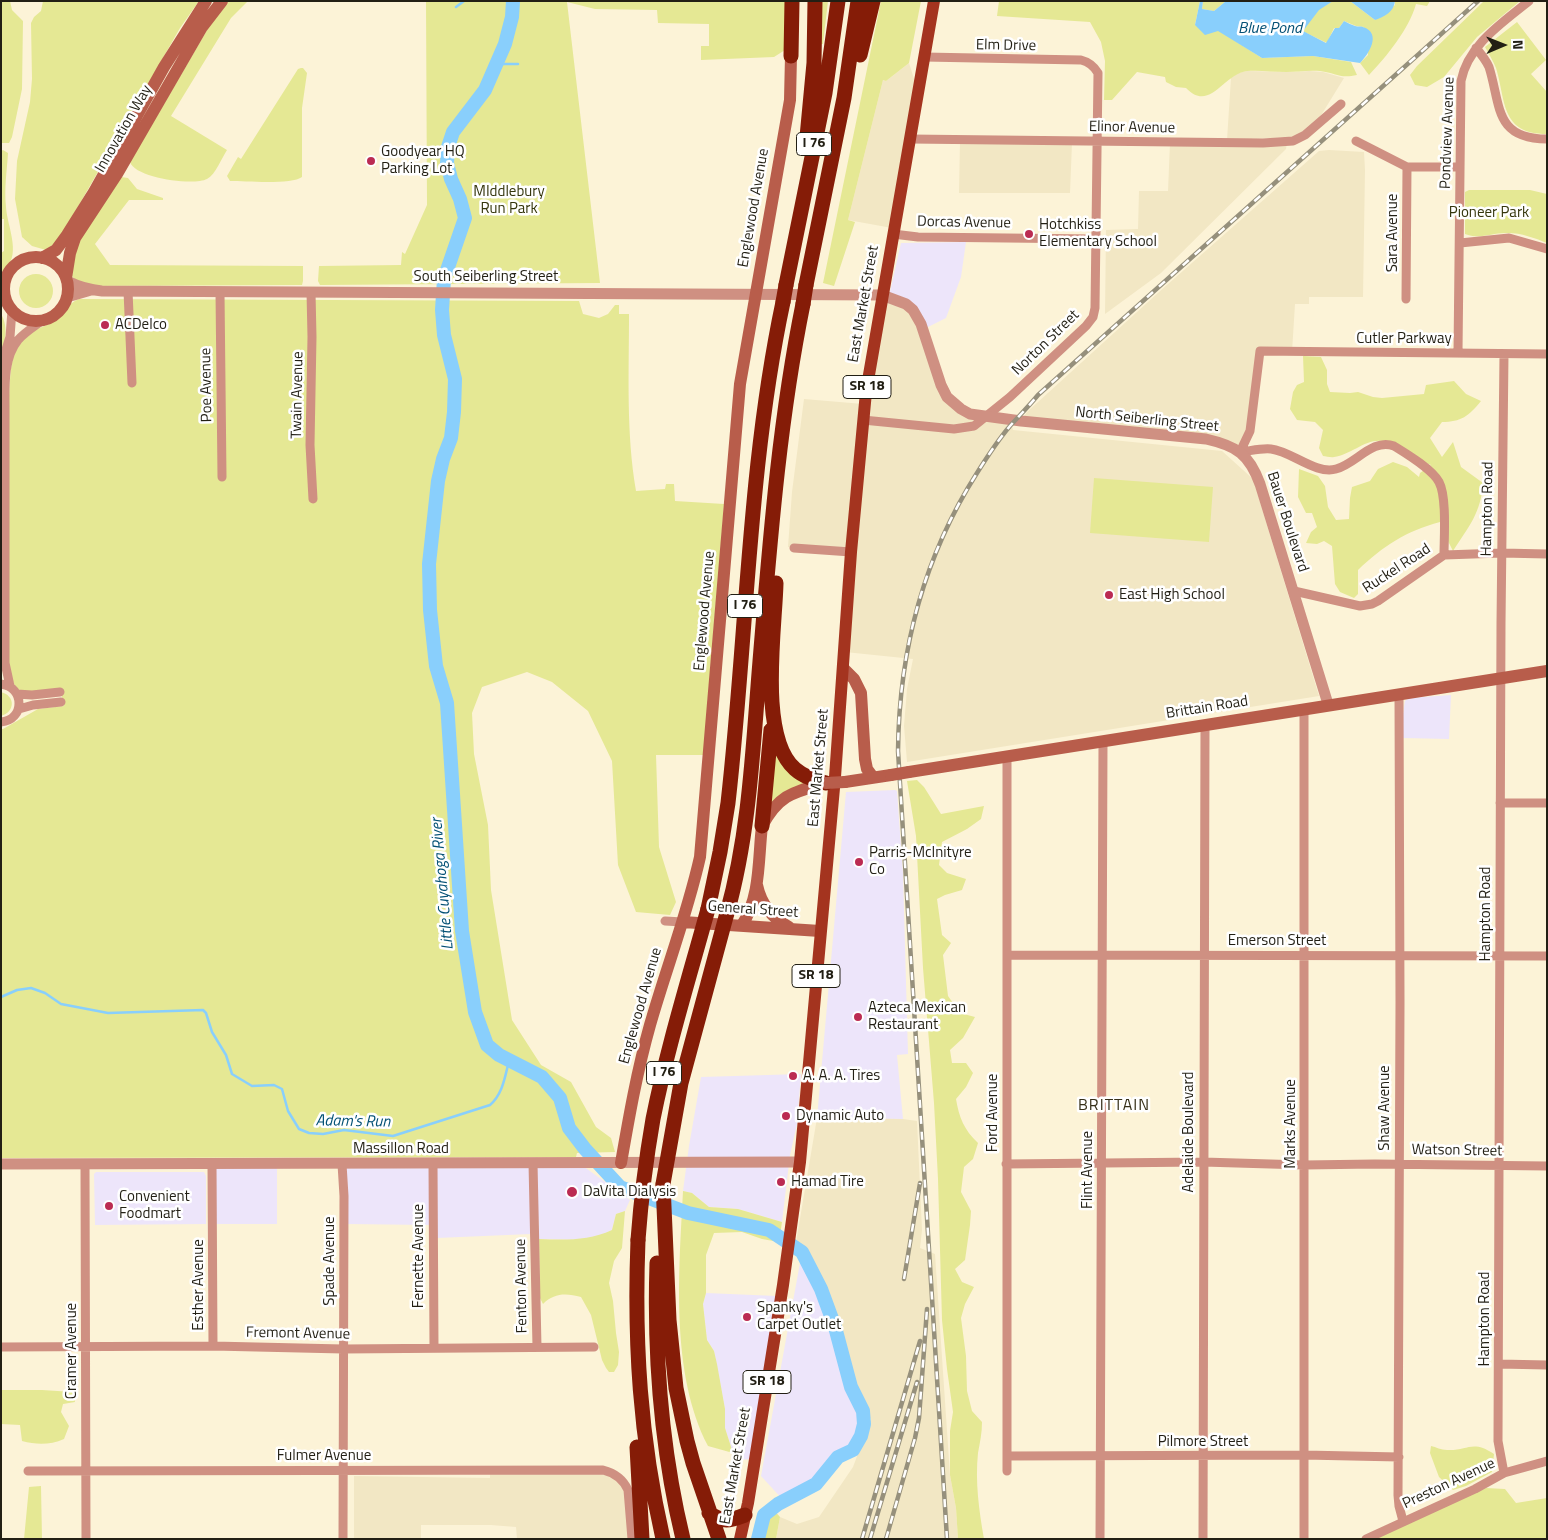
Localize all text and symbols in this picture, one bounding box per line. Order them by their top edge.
water label: Blue Pond [1238,19,1302,39]
north arrow [1478,20,1528,70]
street label: Elm Drive [976,36,1036,56]
text: N [1508,40,1529,50]
street label: Pondview Avenue [1437,77,1459,189]
street label: Innovation Way [92,82,156,176]
street label: Elinor Avenue [1089,118,1175,138]
road number: I 76 [796,132,832,156]
place label: Goodyear HQ Parking Lot [381,143,465,178]
street label: Englewood Avenue [735,147,773,269]
marker: Goodyear HQ Parking Lot [365,155,377,167]
park label: MIddlebury Run Park [473,183,545,218]
street label: Sara Avenue [1384,194,1402,272]
park label: Pioneer Park [1449,204,1529,222]
street label: Dorcas Avenue [917,213,1011,233]
place label: Hotchkiss Elementary School [1039,216,1157,251]
marker: Hotchkiss Elementary School [1023,228,1035,240]
street label: East Market Street [845,244,883,364]
street label: South Seiberling Street [414,268,558,286]
street label: Norton Street [1009,307,1083,379]
place label: ACDelco [115,316,167,334]
marker: ACDelco [99,319,111,331]
street label: Cutler Parkway [1356,330,1452,348]
street label: Poe Avenue [197,348,217,422]
street label: Twain Avenue [288,351,308,439]
road number: SR 18 [843,376,891,398]
street label: North Seiberling Street [1074,404,1220,436]
street label: Hampton Road [1478,461,1498,557]
street label: Bauer Boulevard [1262,470,1312,574]
street label: Ruckel Road [1360,540,1434,598]
street label: Englewood Avenue [691,550,719,672]
place label: East High School [1119,586,1225,604]
marker: East High School [1103,589,1115,601]
road number: I 76 [728,594,762,618]
street label: Brittain Road [1165,693,1249,723]
street label: East Market Street [805,708,833,828]
water label: Little Cuyahoga River [428,817,458,951]
place label: Parris-McInityre Co [869,844,972,879]
marker: Parris-McInityre Co [853,856,865,868]
street label: Hampton Road [1477,866,1495,962]
street label: General Street [707,898,799,922]
street label: Emerson Street [1228,932,1326,950]
street label: Englewood Avenue [616,946,666,1066]
road number: SR 18 [792,964,840,988]
place label: Azteca Mexican Restaurant [868,999,966,1034]
marker: Azteca Mexican Restaurant [852,1011,864,1023]
road number: I 76 [646,1062,682,1084]
street label: Shaw Avenue [1376,1065,1394,1151]
place label: A. A. A. Tires [803,1067,880,1085]
marker: A. A. A. Tires [787,1070,799,1082]
street label: Adelaide Boulevard [1180,1071,1198,1193]
street label: Ford Avenue [984,1074,1002,1152]
street label: Marks Avenue [1282,1079,1300,1169]
district label: BRITTAIN [1077,1096,1151,1116]
place label: Dynamic Auto [796,1107,884,1125]
marker: Dynamic Auto [780,1110,792,1122]
water label: Adam's Run [315,1112,391,1132]
street label: Flint Avenue [1079,1131,1097,1209]
street label: Massillon Road [353,1140,449,1158]
street label: Watson Street [1411,1141,1503,1161]
place label: Hamad Tire [791,1173,864,1191]
marker: Hamad Tire [775,1176,787,1188]
place label: DaVita Dialysis [583,1183,676,1201]
marker: DaVita Dialysis [565,1185,579,1199]
place label: Convenient Foodmart [119,1188,190,1223]
marker: Convenient Foodmart [103,1200,115,1212]
street label: Fernette Avenue [410,1204,428,1308]
street label: Spade Avenue [321,1216,339,1306]
street label: Esther Avenue [190,1239,208,1331]
street label: Fenton Avenue [512,1239,532,1333]
street label: Hampton Road [1476,1271,1494,1367]
place label: Spanky's Carpet Outlet [757,1299,841,1334]
street label: Cramer Avenue [63,1303,81,1399]
marker: Spanky's Carpet Outlet [741,1311,753,1323]
street label: Fremont Avenue [246,1324,350,1344]
road number: SR 18 [743,1370,791,1394]
street label: East Market Street [717,1406,755,1526]
street label: Pilmore Street [1158,1433,1248,1451]
street label: Fulmer Avenue [277,1447,371,1465]
street label: Preston Avenue [1400,1455,1498,1513]

